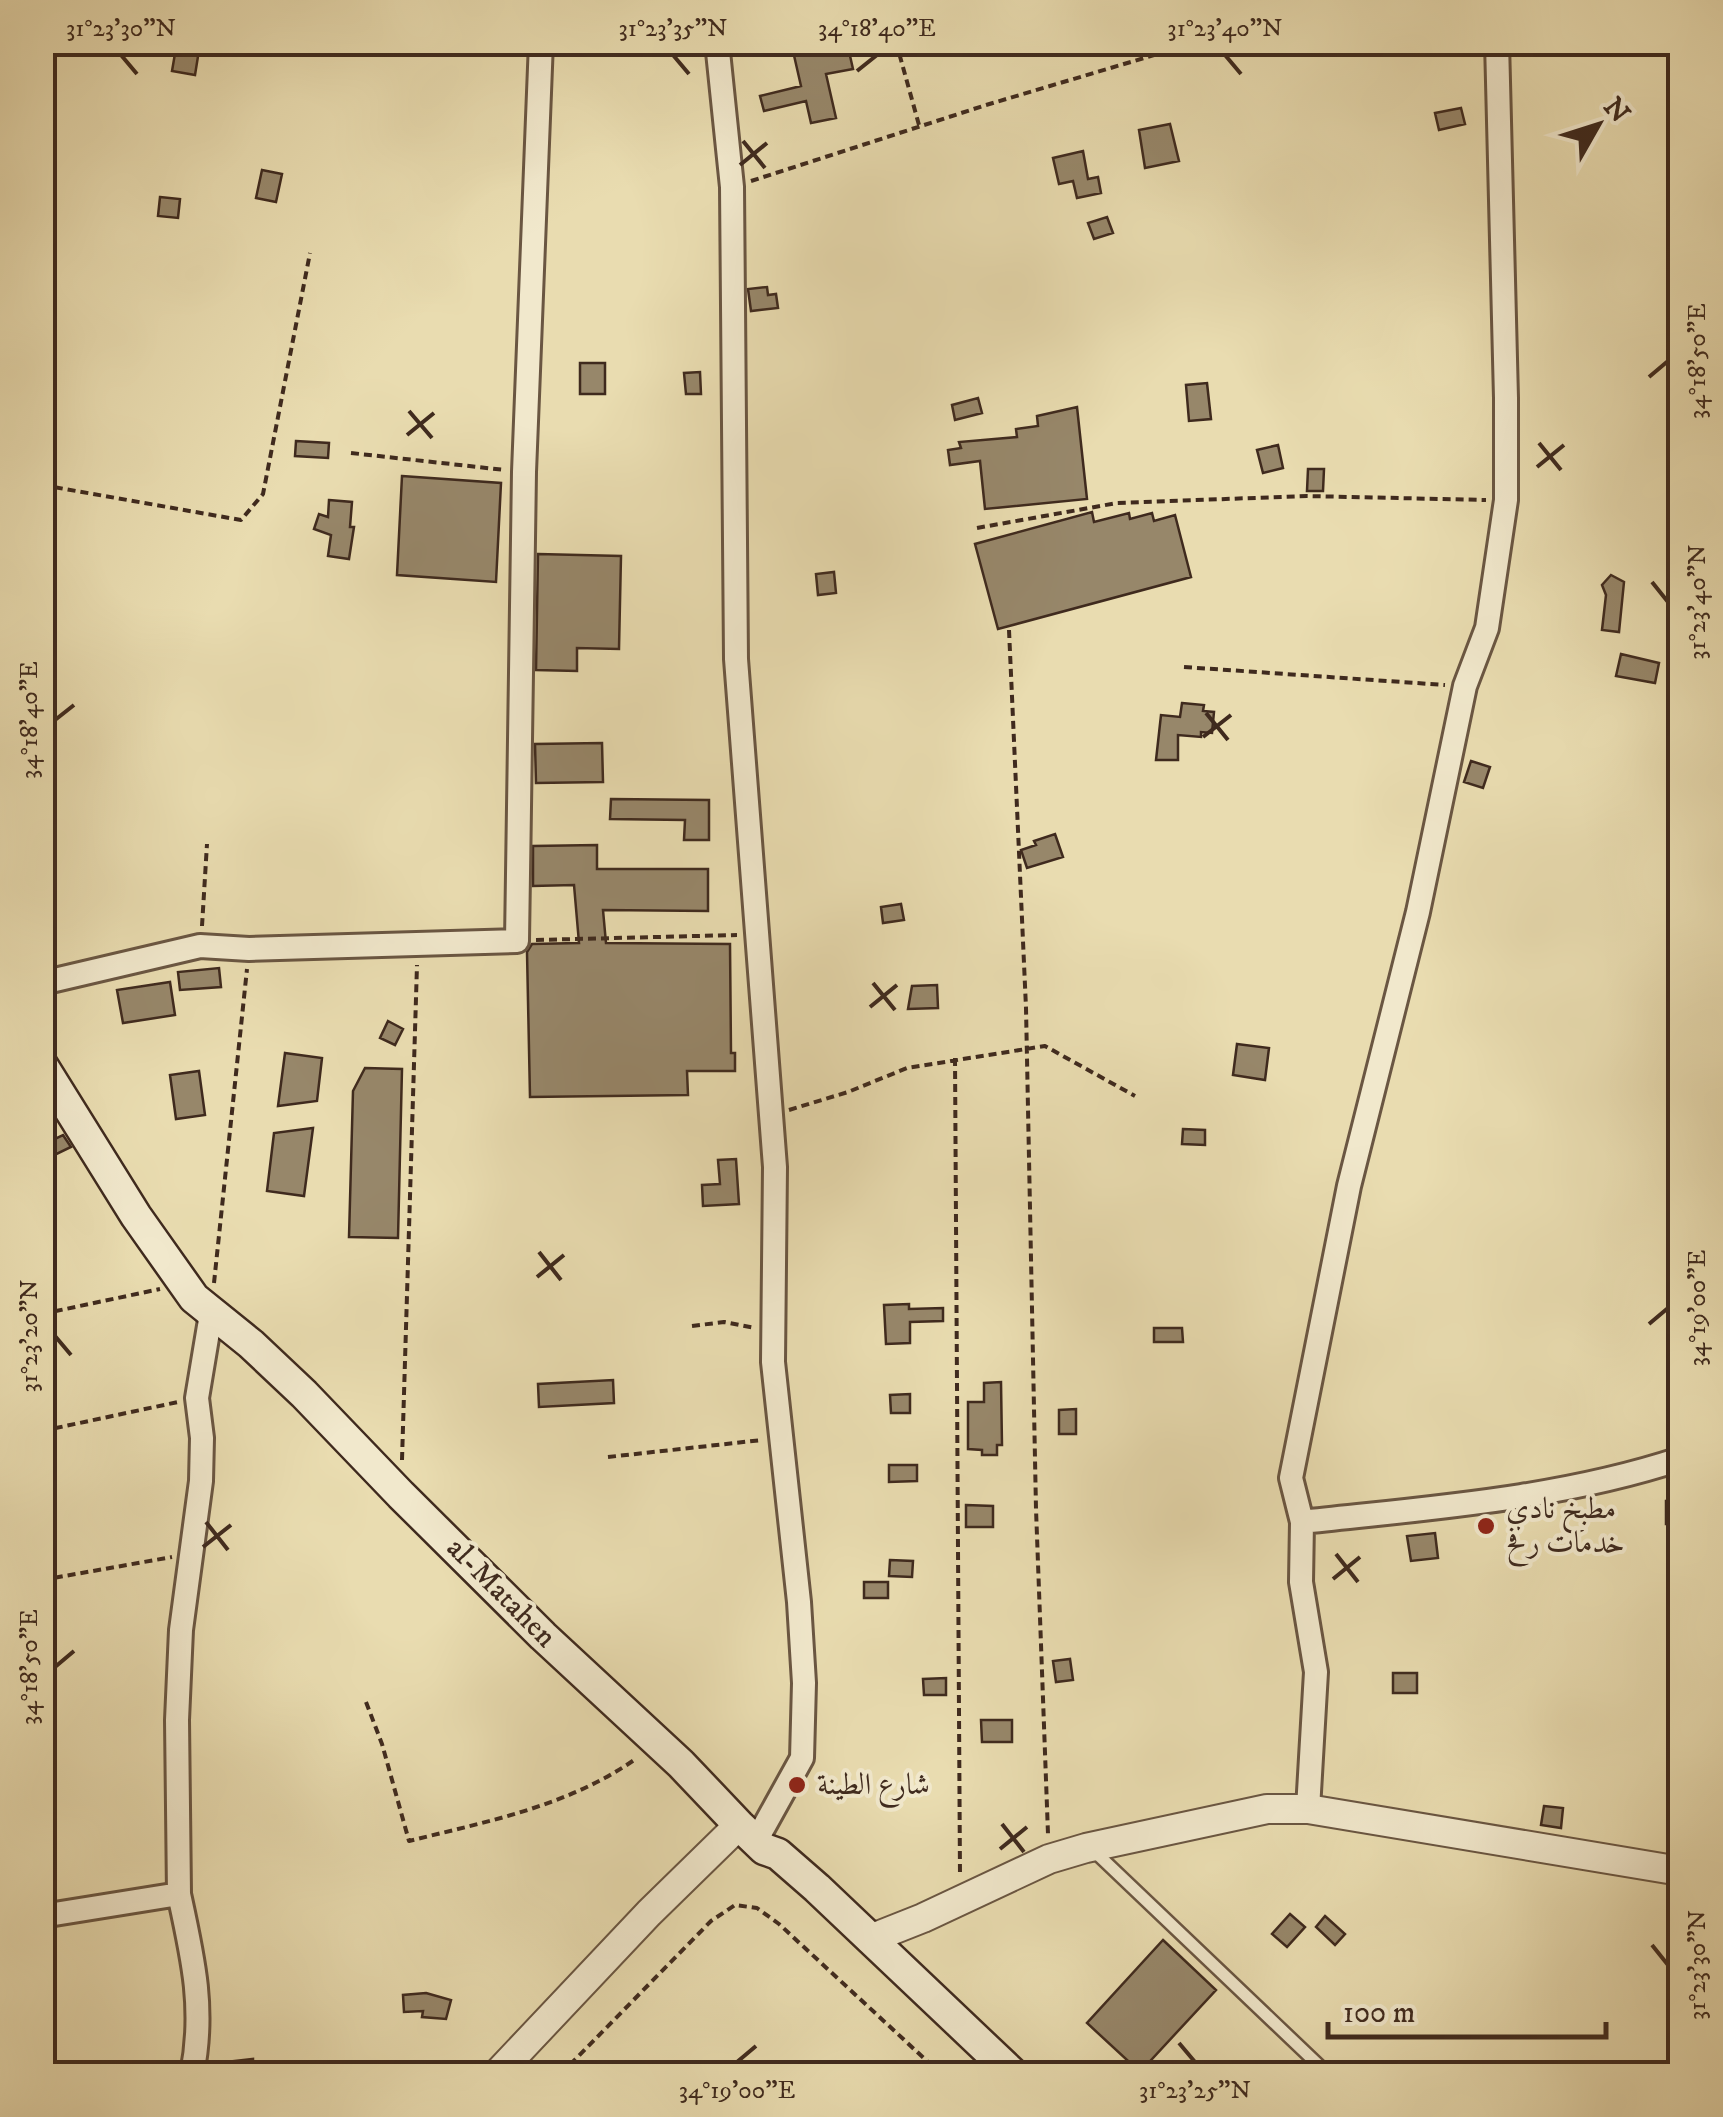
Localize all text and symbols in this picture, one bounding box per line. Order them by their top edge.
text: 31°23'30"N [66,13,176,44]
text: 31°23'35"N [618,13,728,44]
text: 34°18'40"E [818,13,936,44]
text: 31°23'40"N [1167,13,1283,44]
north arrow [1548,75,1648,175]
text: N [1595,90,1637,130]
text: 34°18'50"E [1682,303,1713,419]
text: 31°23'40"N [1682,544,1713,660]
text: 34°18'40"E [14,661,45,779]
text: 34°19'00"E [1682,1250,1713,1366]
text: 31°23'20"N [14,1279,45,1393]
place label: مطبخ نادي خدمات رفح [1506,1491,1625,1567]
marker: مطبخ نادي خدمات رفح [1475,1515,1497,1537]
street label: al-Matahen [438,1530,564,1656]
text: 34°18'50"E [14,1609,45,1725]
place label: شارع الطينة [817,1767,930,1809]
marker: شارع الطينة [786,1774,808,1796]
text: 31°23'30"N [1682,1910,1713,2020]
scale bar [1328,1977,1606,2039]
text: 100 m [1343,1995,1415,2032]
text: 34°19'00"E [679,2075,795,2106]
text: 31°23'25"N [1139,2075,1251,2106]

